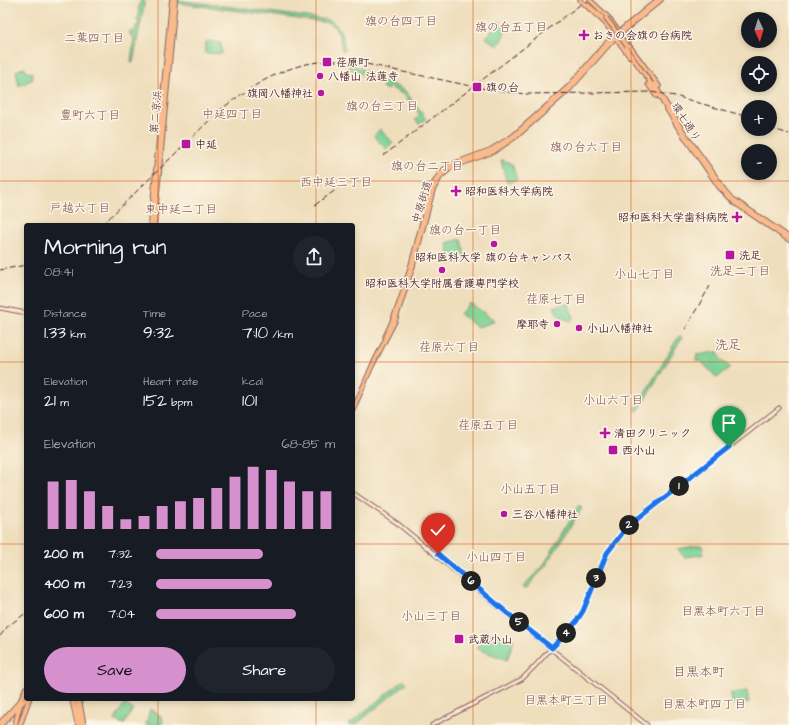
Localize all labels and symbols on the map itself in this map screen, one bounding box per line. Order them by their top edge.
north arrow [741,12,777,48]
district label: 旗の台四丁目 [365,13,437,30]
district label: 旗の台五丁目 [475,19,547,36]
place label: おきの会旗の台病院 [593,28,692,43]
marker: おきの会旗の台病院 [578,29,590,41]
district label: 二葉四丁目 [64,30,124,47]
place label: 荏原町 [336,55,370,70]
marker: 荏原町 [321,56,333,68]
place label: 八幡山 法蓮寺 [328,69,398,84]
marker: 八幡山 法蓮寺 [315,71,325,81]
place label: 旗の台 [486,80,519,95]
marker: 旗の台 [471,81,483,93]
place label: 旗岡八幡神社 [247,86,313,101]
marker: 旗岡八幡神社 [316,88,326,98]
street label: 第二京浜 [147,89,165,135]
district label: 旗の台三丁目 [346,98,418,115]
street label: 環七通り [668,99,704,145]
district label: 中延四丁目 [202,106,262,123]
district label: 豊町六丁目 [60,107,120,124]
place label: 中延 [195,137,217,152]
marker: 中延 [180,138,192,150]
district label: 旗の台六丁目 [550,139,622,156]
district label: 旗の台二丁目 [391,158,463,175]
district label: 西中延三丁目 [300,174,372,191]
street label: 中原街道 [408,179,436,225]
place label: 昭和医科大学病院 [465,184,553,199]
marker: 昭和医科大学病院 [450,185,462,197]
district label: 戸越六丁目 [50,200,110,217]
district label: 東中延二丁目 [145,201,217,218]
place label: 昭和医科大学歯科病院 [618,210,728,225]
marker: 昭和医科大学歯科病院 [731,211,743,223]
district label: 旗の台一丁目 [429,222,501,239]
marker: 昭和医科大学 旗の台キャンパス [489,239,499,249]
place label: 洗足 [739,248,761,263]
marker: 洗足 [724,249,736,261]
place label: 昭和医科大学 旗の台キャンパス [415,250,573,265]
district label: 洗足二丁目 [710,263,770,280]
marker: 昭和医科大学附属看護専門学校 [437,265,447,275]
district label: 小山七丁目 [614,266,674,283]
place label: 昭和医科大学附属看護専門学校 [365,276,519,291]
district label: 荏原七丁目 [526,291,586,308]
place label: 摩耶寺 [516,317,549,332]
marker: 摩耶寺 [552,319,562,329]
place label: 小山八幡神社 [587,321,653,336]
marker: 小山八幡神社 [574,323,584,333]
district label: 洗足 [715,336,741,354]
district label: 荏原六丁目 [419,339,479,356]
district label: 小山六丁目 [583,392,643,409]
pin [712,406,746,447]
district label: 荏原五丁目 [458,417,518,434]
place label: 清田クリニック [614,426,691,441]
marker: 清田クリニック [599,427,611,439]
place label: 西小山 [622,443,655,458]
marker: 西小山 [607,444,619,456]
pin: 1 [669,476,689,496]
district label: 小山五丁目 [500,481,560,498]
place label: 三谷八幡神社 [512,507,578,522]
marker: 三谷八幡神社 [499,509,509,519]
pin [421,513,455,554]
pin: 2 [619,515,639,535]
district label: 小山四丁目 [466,549,526,566]
pin: 3 [586,568,606,588]
pin: 6 [461,571,481,591]
district label: 目黒本町六丁目 [681,603,765,620]
district label: 小山三丁目 [401,608,461,625]
pin: 5 [509,612,529,632]
pin: 4 [556,623,576,643]
place label: 武蔵小山 [468,632,512,647]
marker: 武蔵小山 [453,633,465,645]
district label: 目黒本町 [673,663,725,681]
district label: 目黒本町三丁目 [524,692,608,709]
district label: 目黒本町四丁目 [662,696,746,713]

